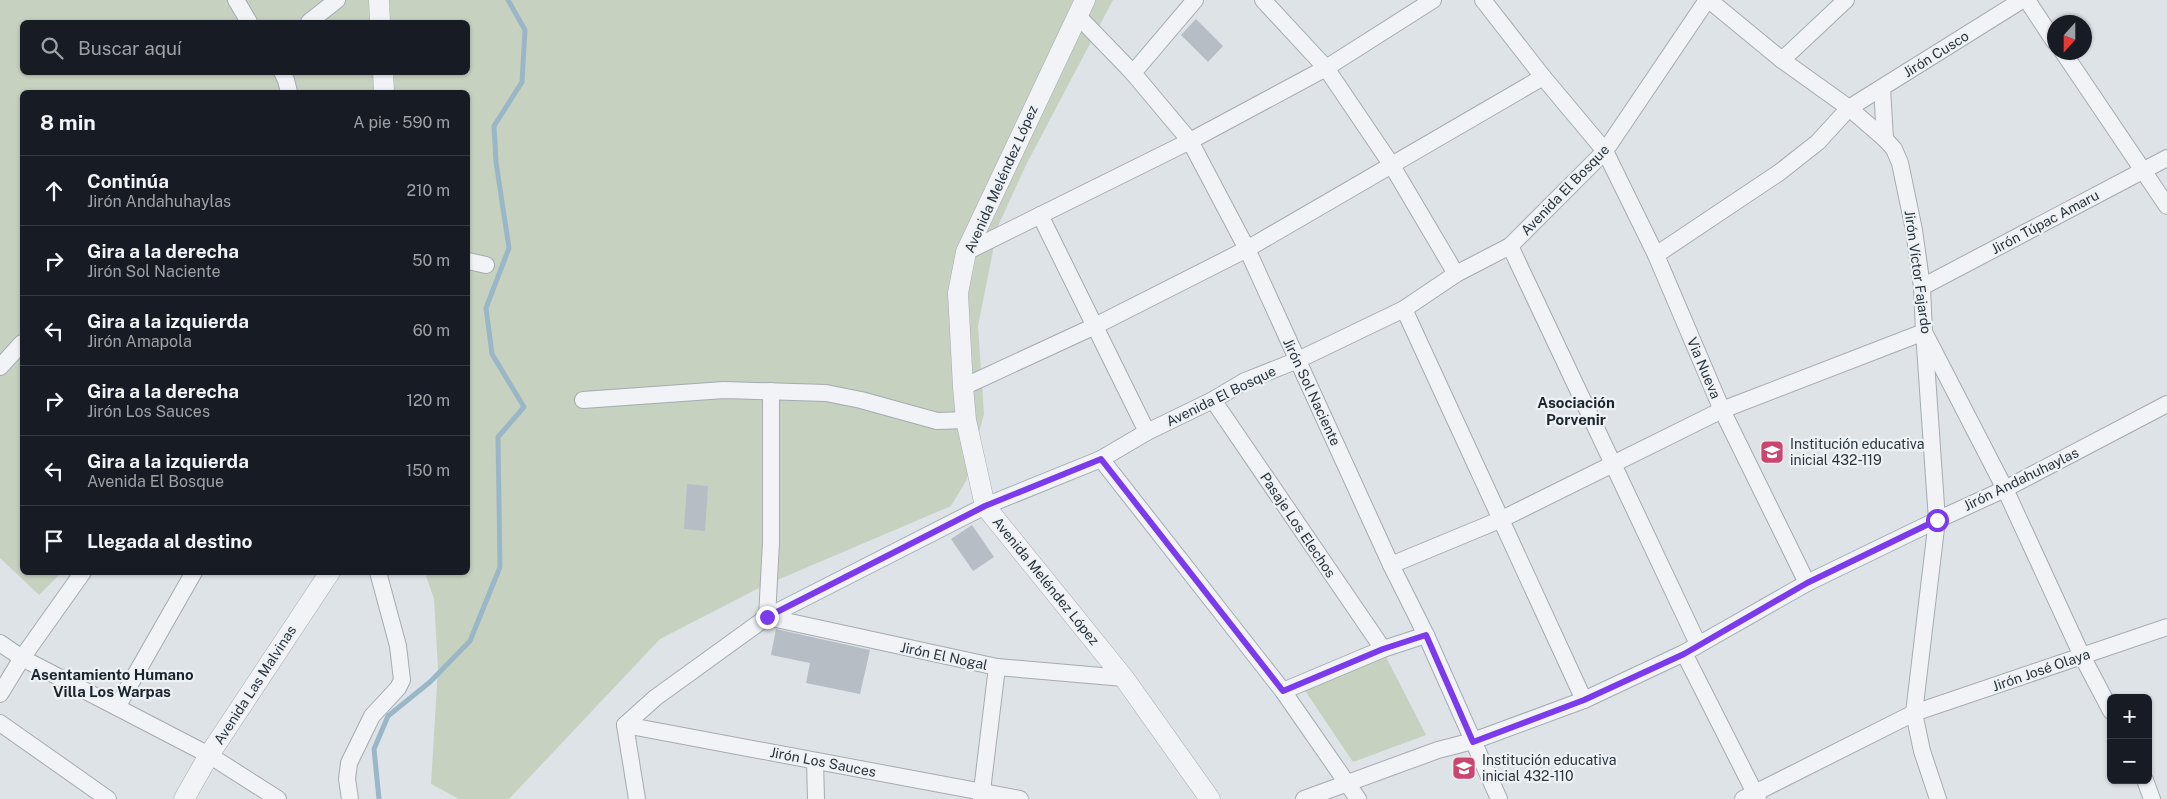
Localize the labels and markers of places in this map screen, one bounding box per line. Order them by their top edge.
place label: Institución educativa inicial 432-119 [1790,436,1924,468]
school or university icon: Institución educativa inicial 432-119 [1759,439,1785,465]
place label: Institución educativa inicial 432-110 [1482,752,1616,784]
school or university icon: Institución educativa inicial 432-110 [1451,755,1477,781]

